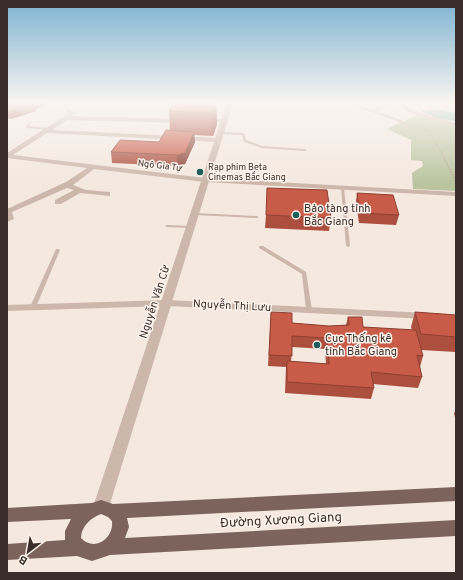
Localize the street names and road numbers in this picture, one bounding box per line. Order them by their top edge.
street label: Ngô Gia Tự [137,158,184,174]
street label: Nguyễn Văn Cừ [136,263,174,340]
street label: Nguyễn Thị Lưu [192,296,272,315]
street label: Đường Xương Giang [220,510,342,532]

